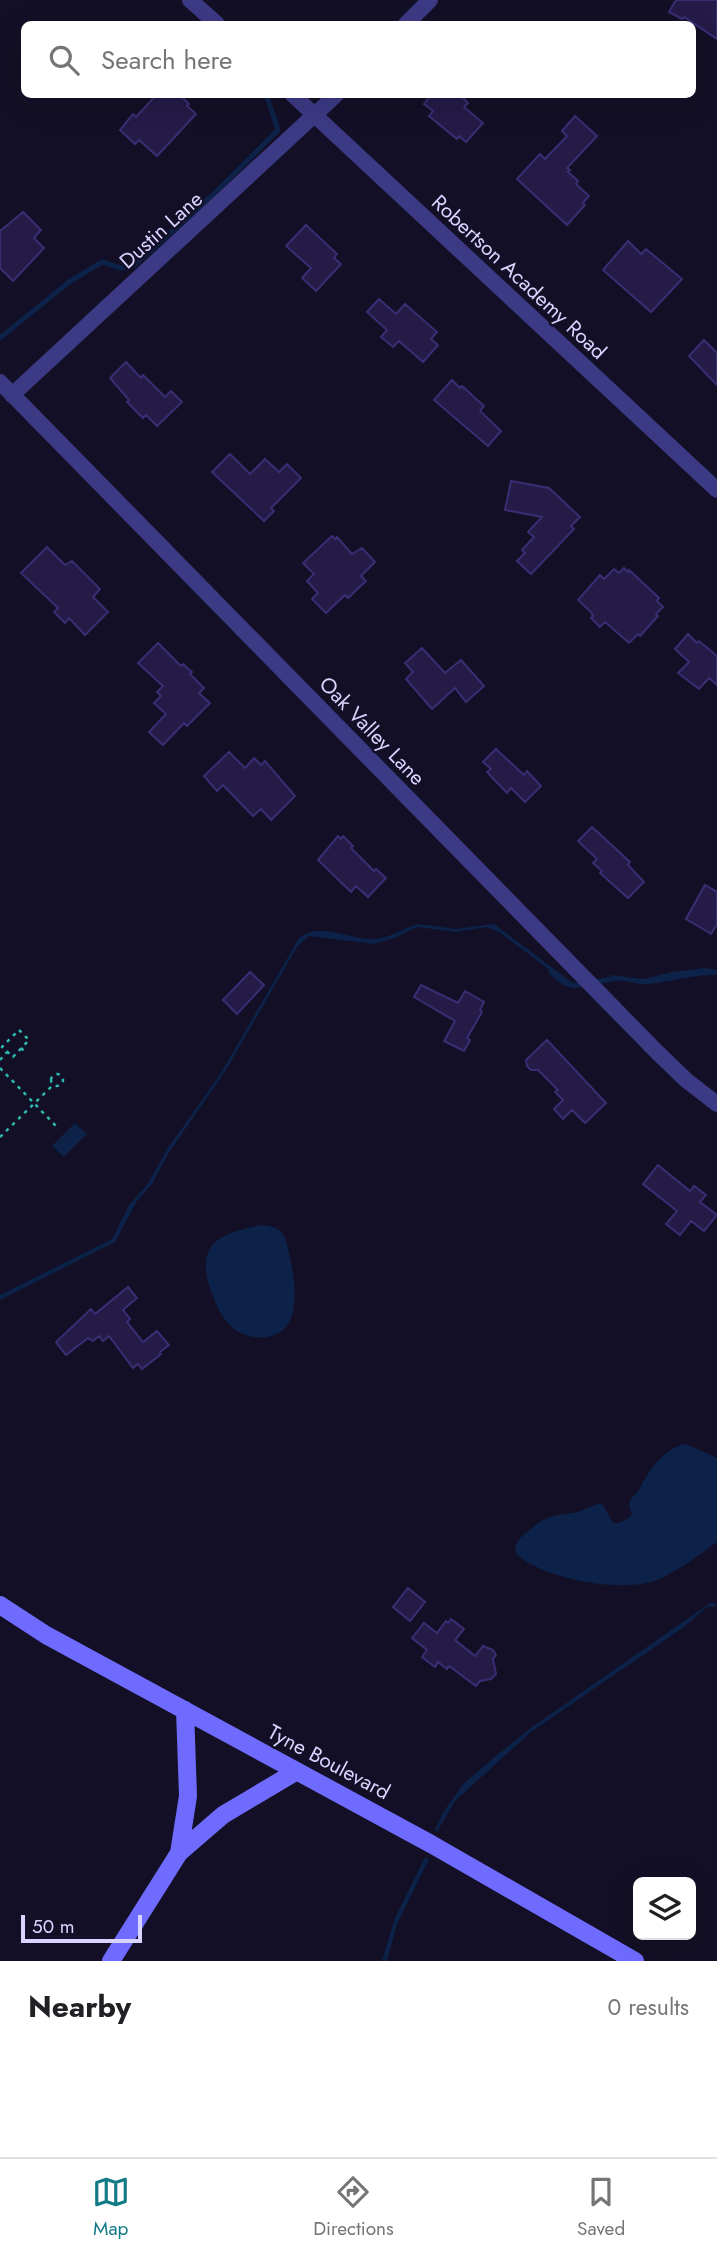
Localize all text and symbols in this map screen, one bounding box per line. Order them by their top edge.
search box [21,21,696,98]
icon: search [45,41,83,79]
text: Search here [101,41,233,79]
street label: Dustin Lane [113,184,209,276]
street label: Robertson Academy Road [425,188,613,366]
street label: Oak Valley Lane [312,670,432,792]
street label: Tyne Boulevard [263,1717,395,1807]
map controls [633,1877,696,1940]
button: layers [633,1877,696,1940]
scale bar [21,1912,142,1944]
text: 50 m [32,1913,75,1940]
text: Nearby [28,1985,131,2028]
text: 0 results [607,1990,689,2024]
tab: Map [92,2173,130,2242]
tab: Directions [313,2173,394,2242]
tab: Saved [577,2173,625,2242]

